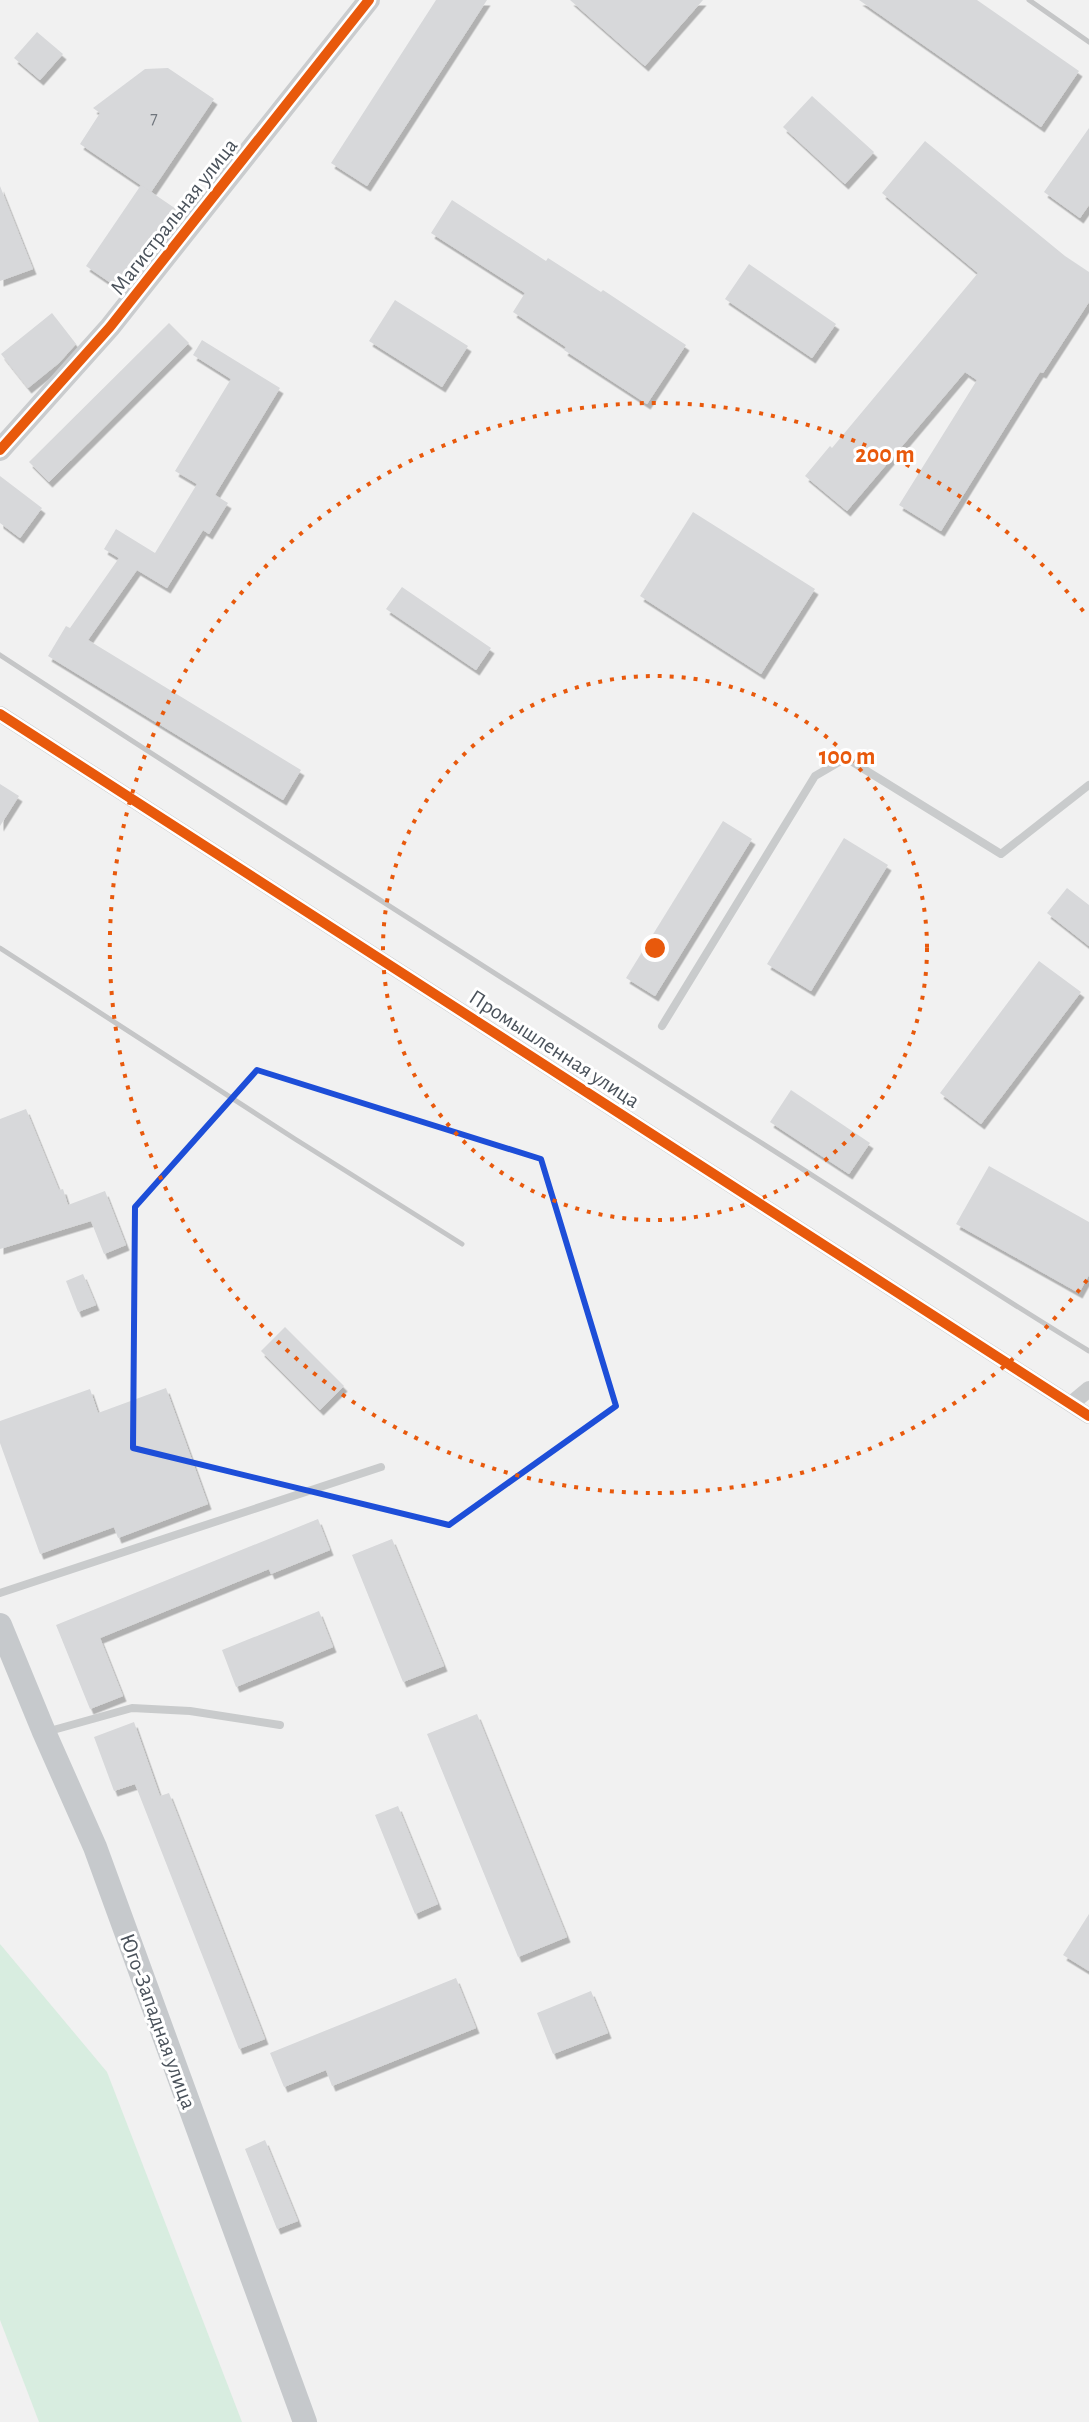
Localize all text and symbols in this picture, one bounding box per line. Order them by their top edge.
house number: 7 [150,110,158,128]
street label: Магистральная улица [106,134,242,299]
text: 200 m [855,443,915,467]
text: 100 m [819,745,875,769]
centre of rings [641,934,669,962]
street label: Промышленная улица [465,986,644,1112]
street label: Юго-Западная улица [116,1931,200,2112]

